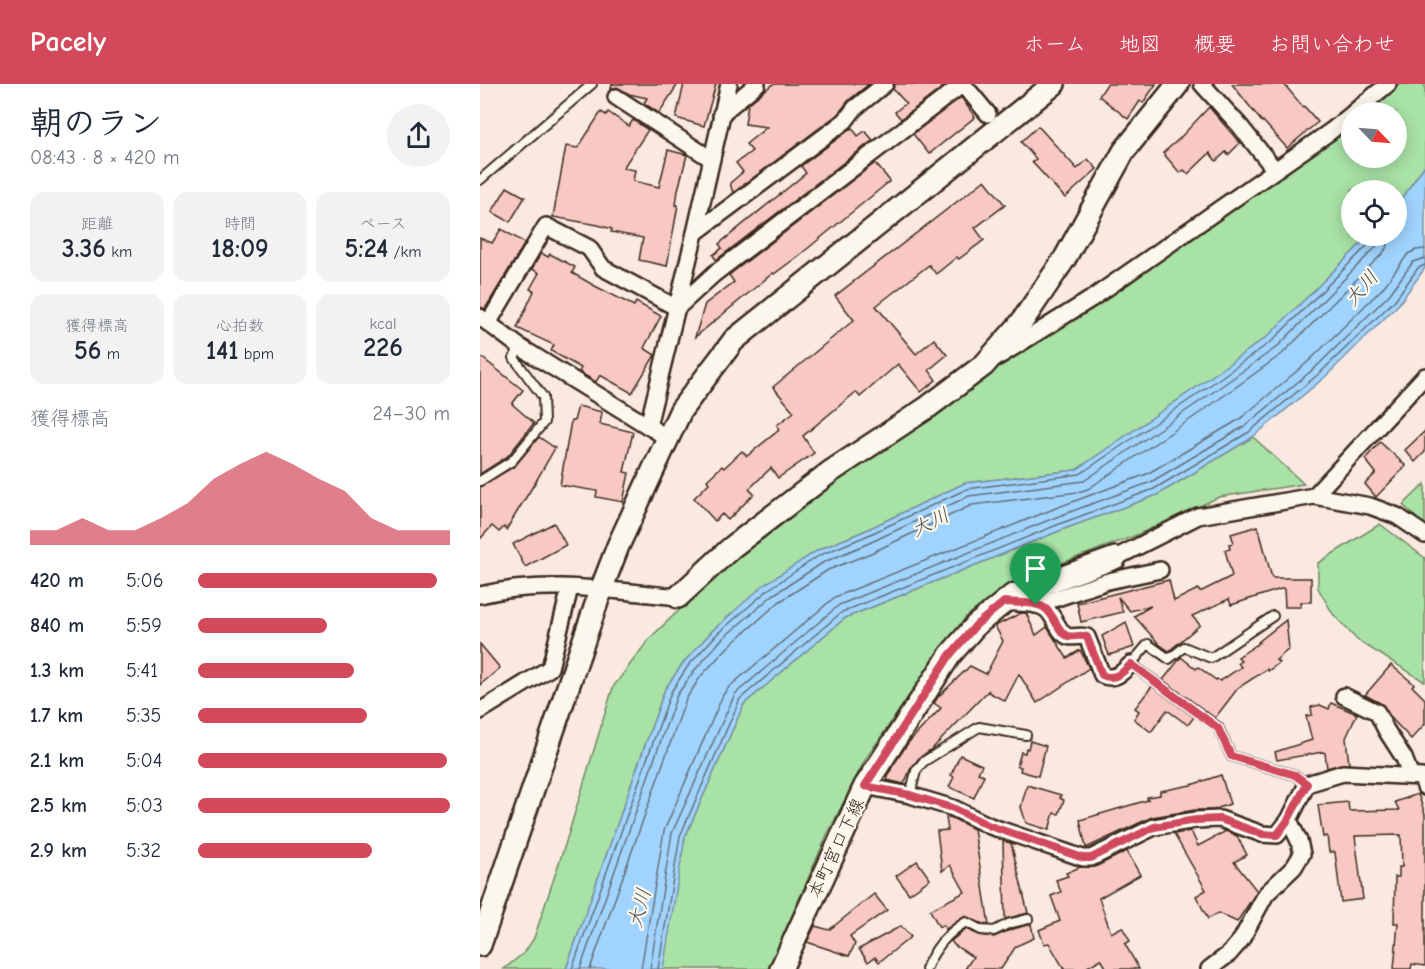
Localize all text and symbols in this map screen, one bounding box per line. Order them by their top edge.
text: Pacely [30,26,106,58]
text: ホーム [1024,32,1086,56]
text: 地図 [1119,32,1161,56]
text: 概要 [1194,32,1236,56]
text: お問い合わせ [1269,32,1395,56]
north arrow [1341,102,1407,168]
map controls [1341,102,1407,246]
text: 朝のラン [30,104,162,142]
button: share [387,104,450,167]
text: 08:43 · 8 × 420 m [30,146,180,169]
button: locate [1341,180,1407,246]
text: 距離 [81,215,113,233]
text: 時間 [224,215,256,233]
text: ペース [359,215,407,233]
text: 3.36 [62,234,106,264]
text: 18:09 [211,234,269,264]
text: 5:24 [345,234,388,264]
text: km [106,243,132,261]
text: /km [388,243,421,261]
water label: 大川 [1340,266,1383,311]
text: kcal [370,315,396,333]
text: 獲得標高 [65,317,129,335]
text: 心拍数 [216,317,264,335]
text: 226 [363,333,403,363]
text: 56 [74,336,101,366]
text: 141 [206,336,238,366]
text: m [101,345,120,363]
text: bpm [238,345,274,363]
text: 24–30 m [372,402,450,425]
text: 獲得標高 [30,407,110,430]
water label: 大川 [907,503,953,542]
pin [1010,543,1061,605]
icon: arrive [1019,552,1052,585]
text: 420 m [30,569,84,592]
text: 5:06 [126,569,163,592]
text: 840 m [30,614,84,637]
text: 5:59 [126,614,162,637]
text: 1.3 km [30,659,84,682]
text: 5:41 [126,659,158,682]
text: 1.7 km [30,704,83,727]
text: 5:35 [126,704,161,727]
text: 2.1 km [30,749,84,772]
text: 5:04 [126,749,162,772]
text: 2.5 km [30,794,87,817]
text: 5:03 [126,794,163,817]
street label: 本町宮口下線 [804,795,869,902]
text: 2.9 km [30,839,87,862]
text: 5:32 [126,839,161,862]
water label: 大川 [623,886,656,930]

